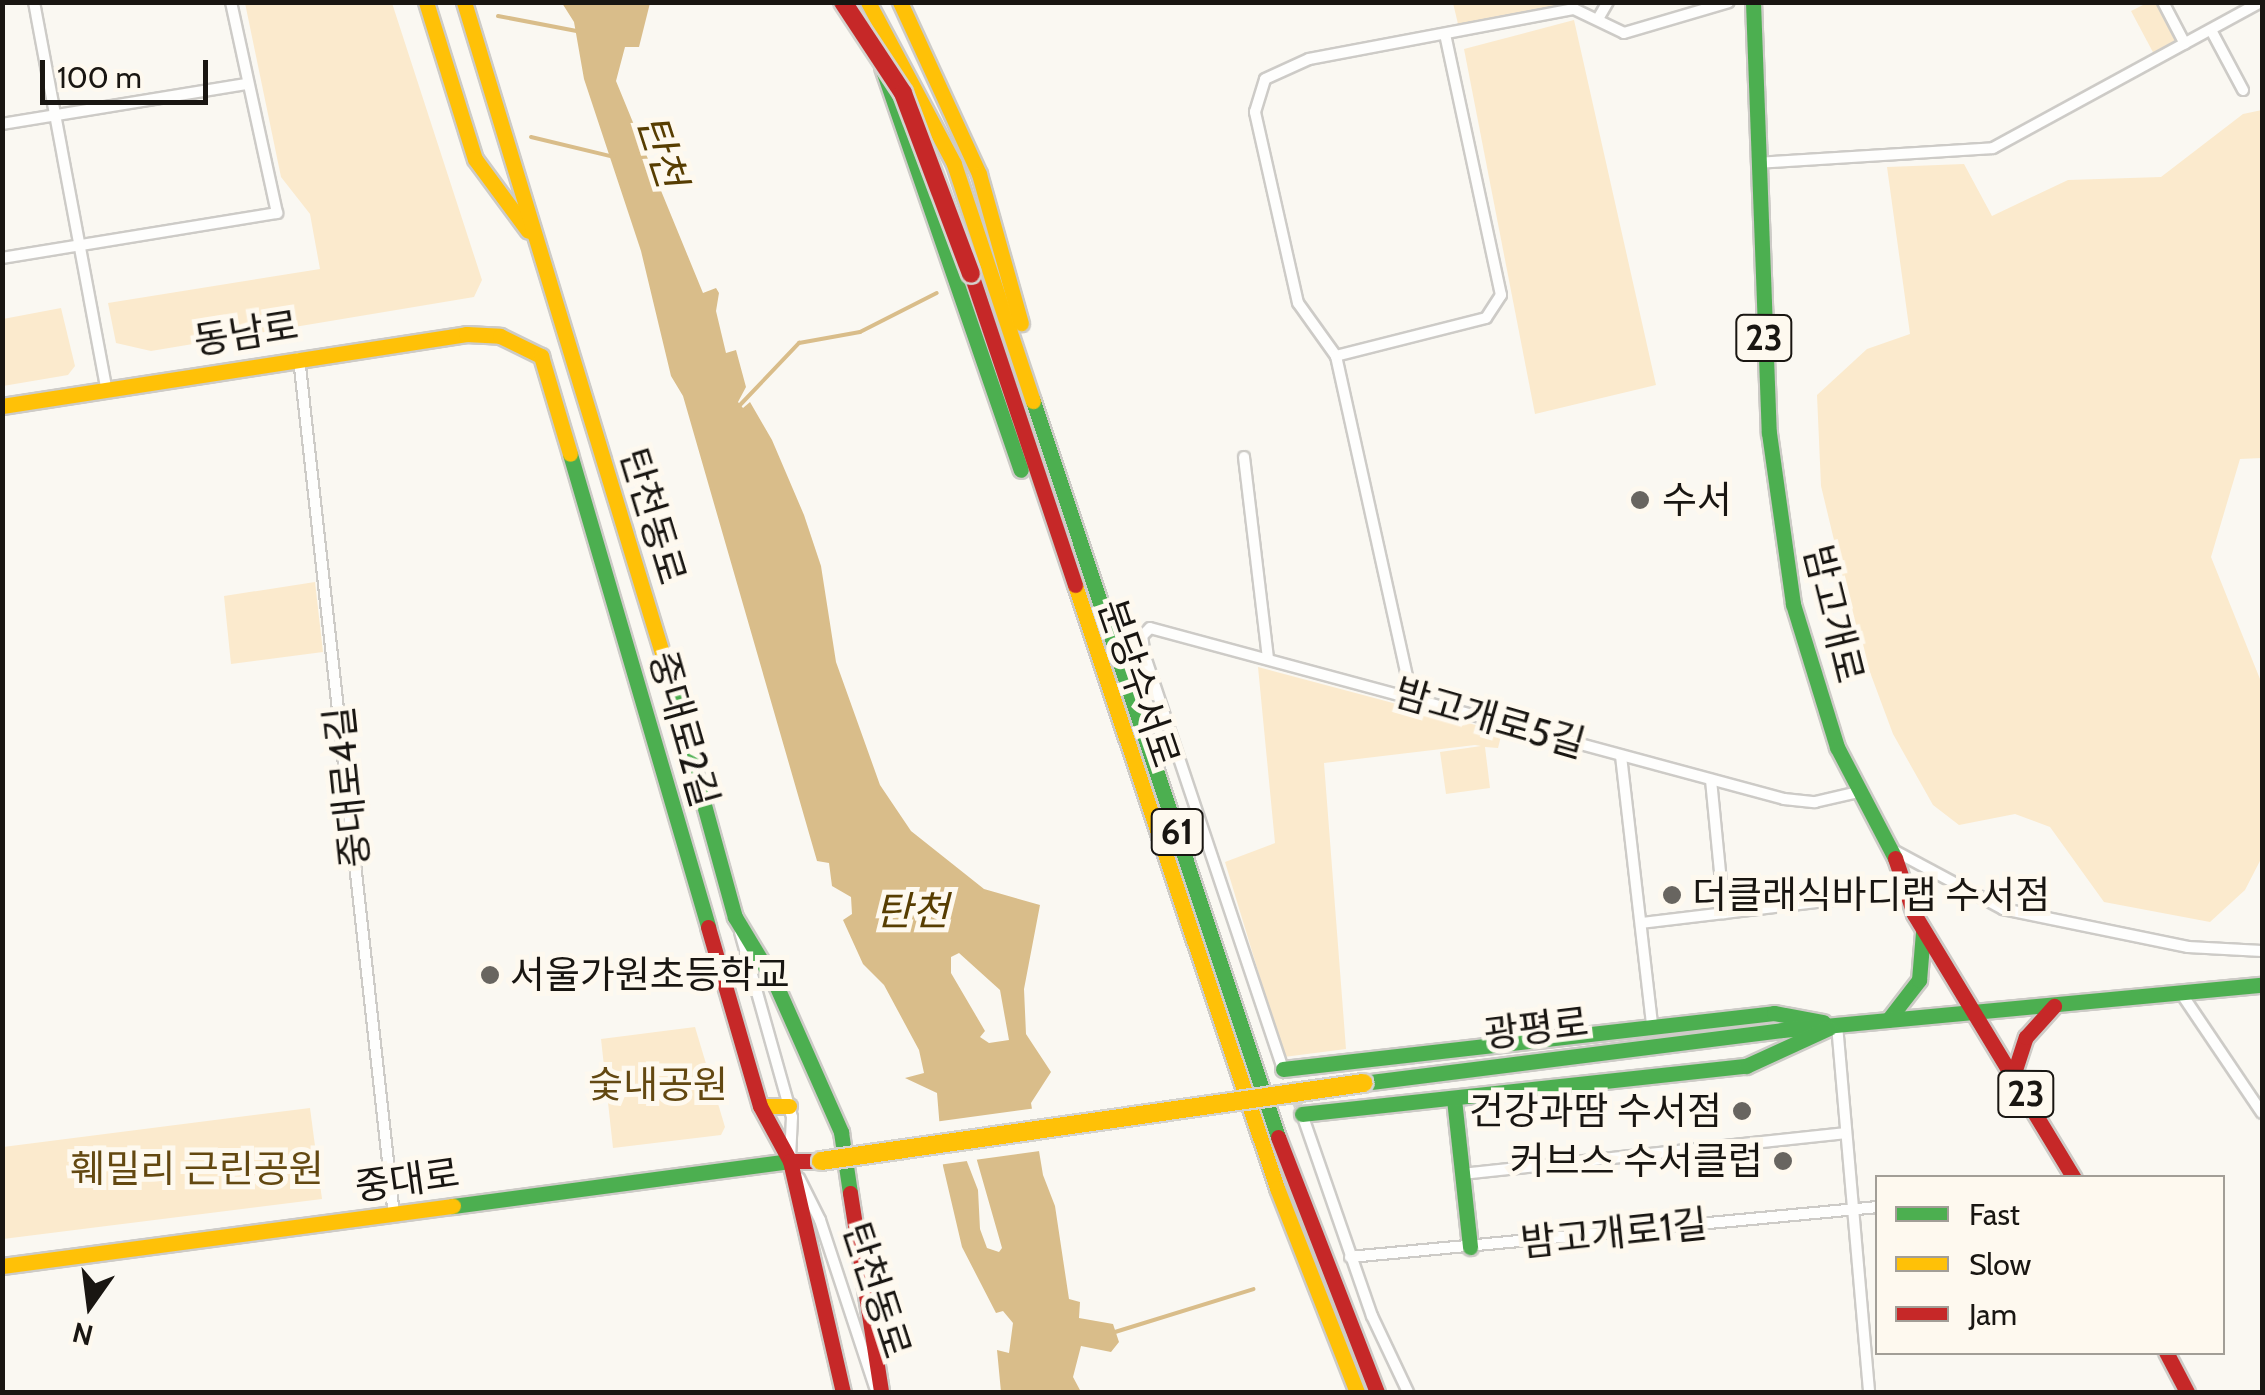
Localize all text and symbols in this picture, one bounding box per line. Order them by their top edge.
scale bar [45,40,212,102]
text: 100 m [57,59,142,96]
water label: 탄천 [628,109,696,193]
street label: 동남로 [191,302,301,364]
road number: 23 [1734,308,1794,368]
street label: 탄천동로 [611,442,695,590]
place label: 수서 [1662,477,1732,523]
marker: 수서 [1627,487,1653,513]
street label: 밤고개로 [1795,541,1873,687]
street label: 분당수서로 [1089,593,1189,773]
street label: 중대로2길 [640,646,728,812]
street label: 밤고개로5길 [1390,669,1590,767]
street label: 중대로4길 [316,704,378,870]
road number: 61 [1150,802,1204,862]
place label: 더클래식바디랩 수서점 [1692,872,2050,918]
marker: 더클래식바디랩 수서점 [1661,884,1683,906]
water label: 탄천 [875,887,949,935]
place label: 서울가원초등학교 [510,952,790,998]
marker: 서울가원초등학교 [479,964,501,986]
street label: 광평로 [1481,999,1591,1057]
park label: 숯내공원 [588,1062,728,1108]
road number: 23 [1996,1064,2056,1124]
place label: 건강과땀 수서점 [1469,1088,1722,1134]
marker: 건강과땀 수서점 [1731,1100,1753,1122]
place label: 커브스 수서클럽 [1510,1138,1763,1184]
park label: 훼밀리 근린공원 [70,1146,324,1192]
street label: 중대로 [352,1150,462,1210]
marker: 커브스 수서클럽 [1772,1150,1794,1172]
legend [1875,1175,2225,1355]
text: Fast [1969,1196,2020,1233]
street label: 밤고개로1길 [1519,1201,1709,1265]
street label: 탄천동로 [834,1216,920,1364]
text: Slow [1969,1246,2031,1283]
north arrow [40,1255,140,1355]
text: Jam [1969,1296,2017,1333]
text: N [69,1315,96,1353]

